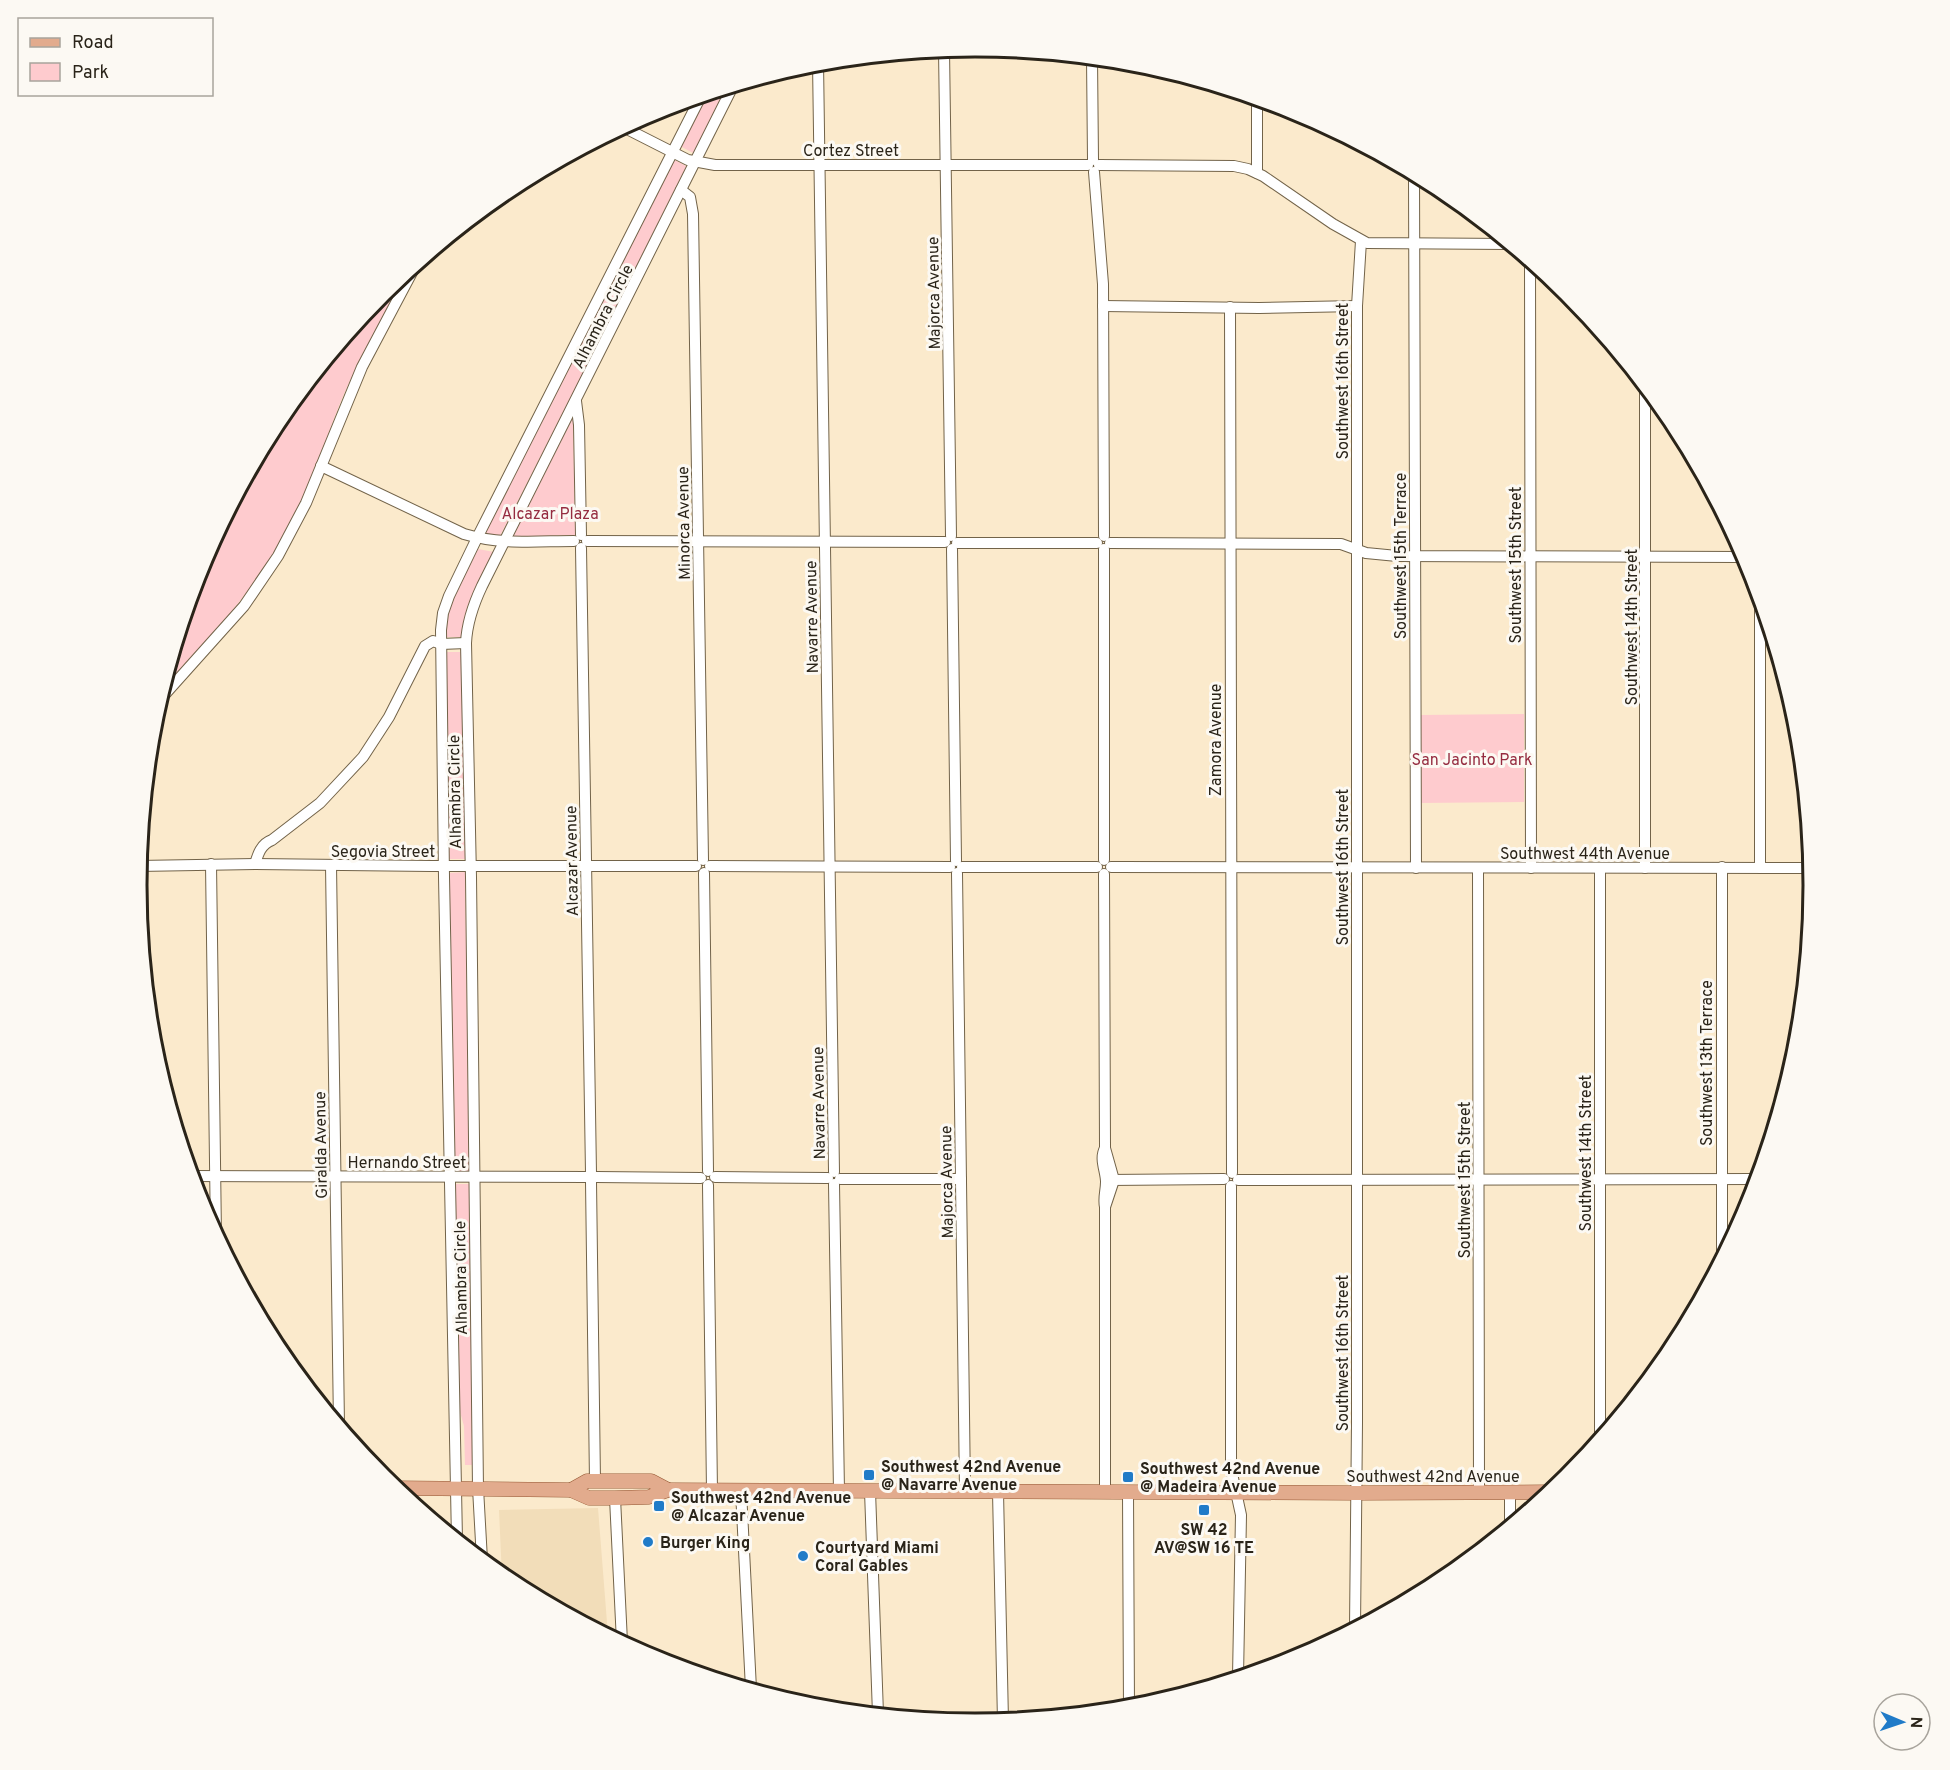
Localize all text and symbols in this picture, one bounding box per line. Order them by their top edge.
legend [18,18,213,96]
text: Road [72,32,114,55]
text: Park [72,62,109,85]
street label: Cortez Street [803,142,899,162]
street label: Majorca Avenue [924,236,946,350]
street label: Alhambra Circle [569,261,639,372]
street label: Southwest 16th Street [1334,303,1354,459]
street label: Minorca Avenue [674,466,696,580]
street label: Southwest 15th Terrace [1392,473,1412,639]
street label: Southwest 15th Street [1507,486,1527,644]
park label: Alcazar Plaza [501,505,599,525]
street label: Southwest 14th Street [1623,549,1643,705]
street label: Navarre Avenue [802,560,824,674]
street label: Zamora Avenue [1207,684,1227,796]
street label: Alhambra Circle [445,735,467,849]
park label: San Jacinto Park [1412,751,1532,771]
street label: Southwest 16th Street [1334,789,1354,945]
street label: Alcazar Avenue [562,805,584,917]
street label: Segovia Street [331,843,435,863]
street label: Southwest 44th Avenue [1500,845,1670,865]
street label: Southwest 13th Terrace [1698,980,1718,1146]
street label: Navarre Avenue [809,1046,831,1160]
street label: Southwest 14th Street [1577,1075,1597,1231]
street label: Giralda Avenue [311,1091,333,1199]
street label: Southwest 15th Street [1456,1101,1476,1259]
street label: Majorca Avenue [937,1125,959,1239]
street label: Hernando Street [348,1154,466,1174]
street label: Alhambra Circle [451,1221,473,1335]
street label: Southwest 16th Street [1334,1275,1354,1431]
place label: Southwest 42nd Avenue @ Navarre Avenue [881,1458,1061,1496]
place label: Southwest 42nd Avenue @ Madeira Avenue [1140,1460,1320,1498]
marker: Southwest 42nd Avenue @ Navarre Avenue [862,1468,876,1482]
street label: Southwest 42nd Avenue [1346,1468,1520,1488]
marker: Southwest 42nd Avenue @ Madeira Avenue [1121,1470,1135,1484]
place label: Southwest 42nd Avenue @ Alcazar Avenue [671,1489,851,1527]
marker: Southwest 42nd Avenue @ Alcazar Avenue [652,1499,666,1513]
marker: SW 42 AV@SW 16 TE [1197,1503,1211,1517]
place label: SW 42 AV@SW 16 TE [1154,1521,1254,1559]
place label: Burger King [660,1534,750,1554]
marker: Burger King [641,1535,655,1549]
place label: Courtyard Miami Coral Gables [815,1539,939,1577]
marker: Courtyard Miami Coral Gables [796,1549,810,1563]
north arrow [1872,1692,1932,1752]
text: N [1905,1716,1925,1729]

